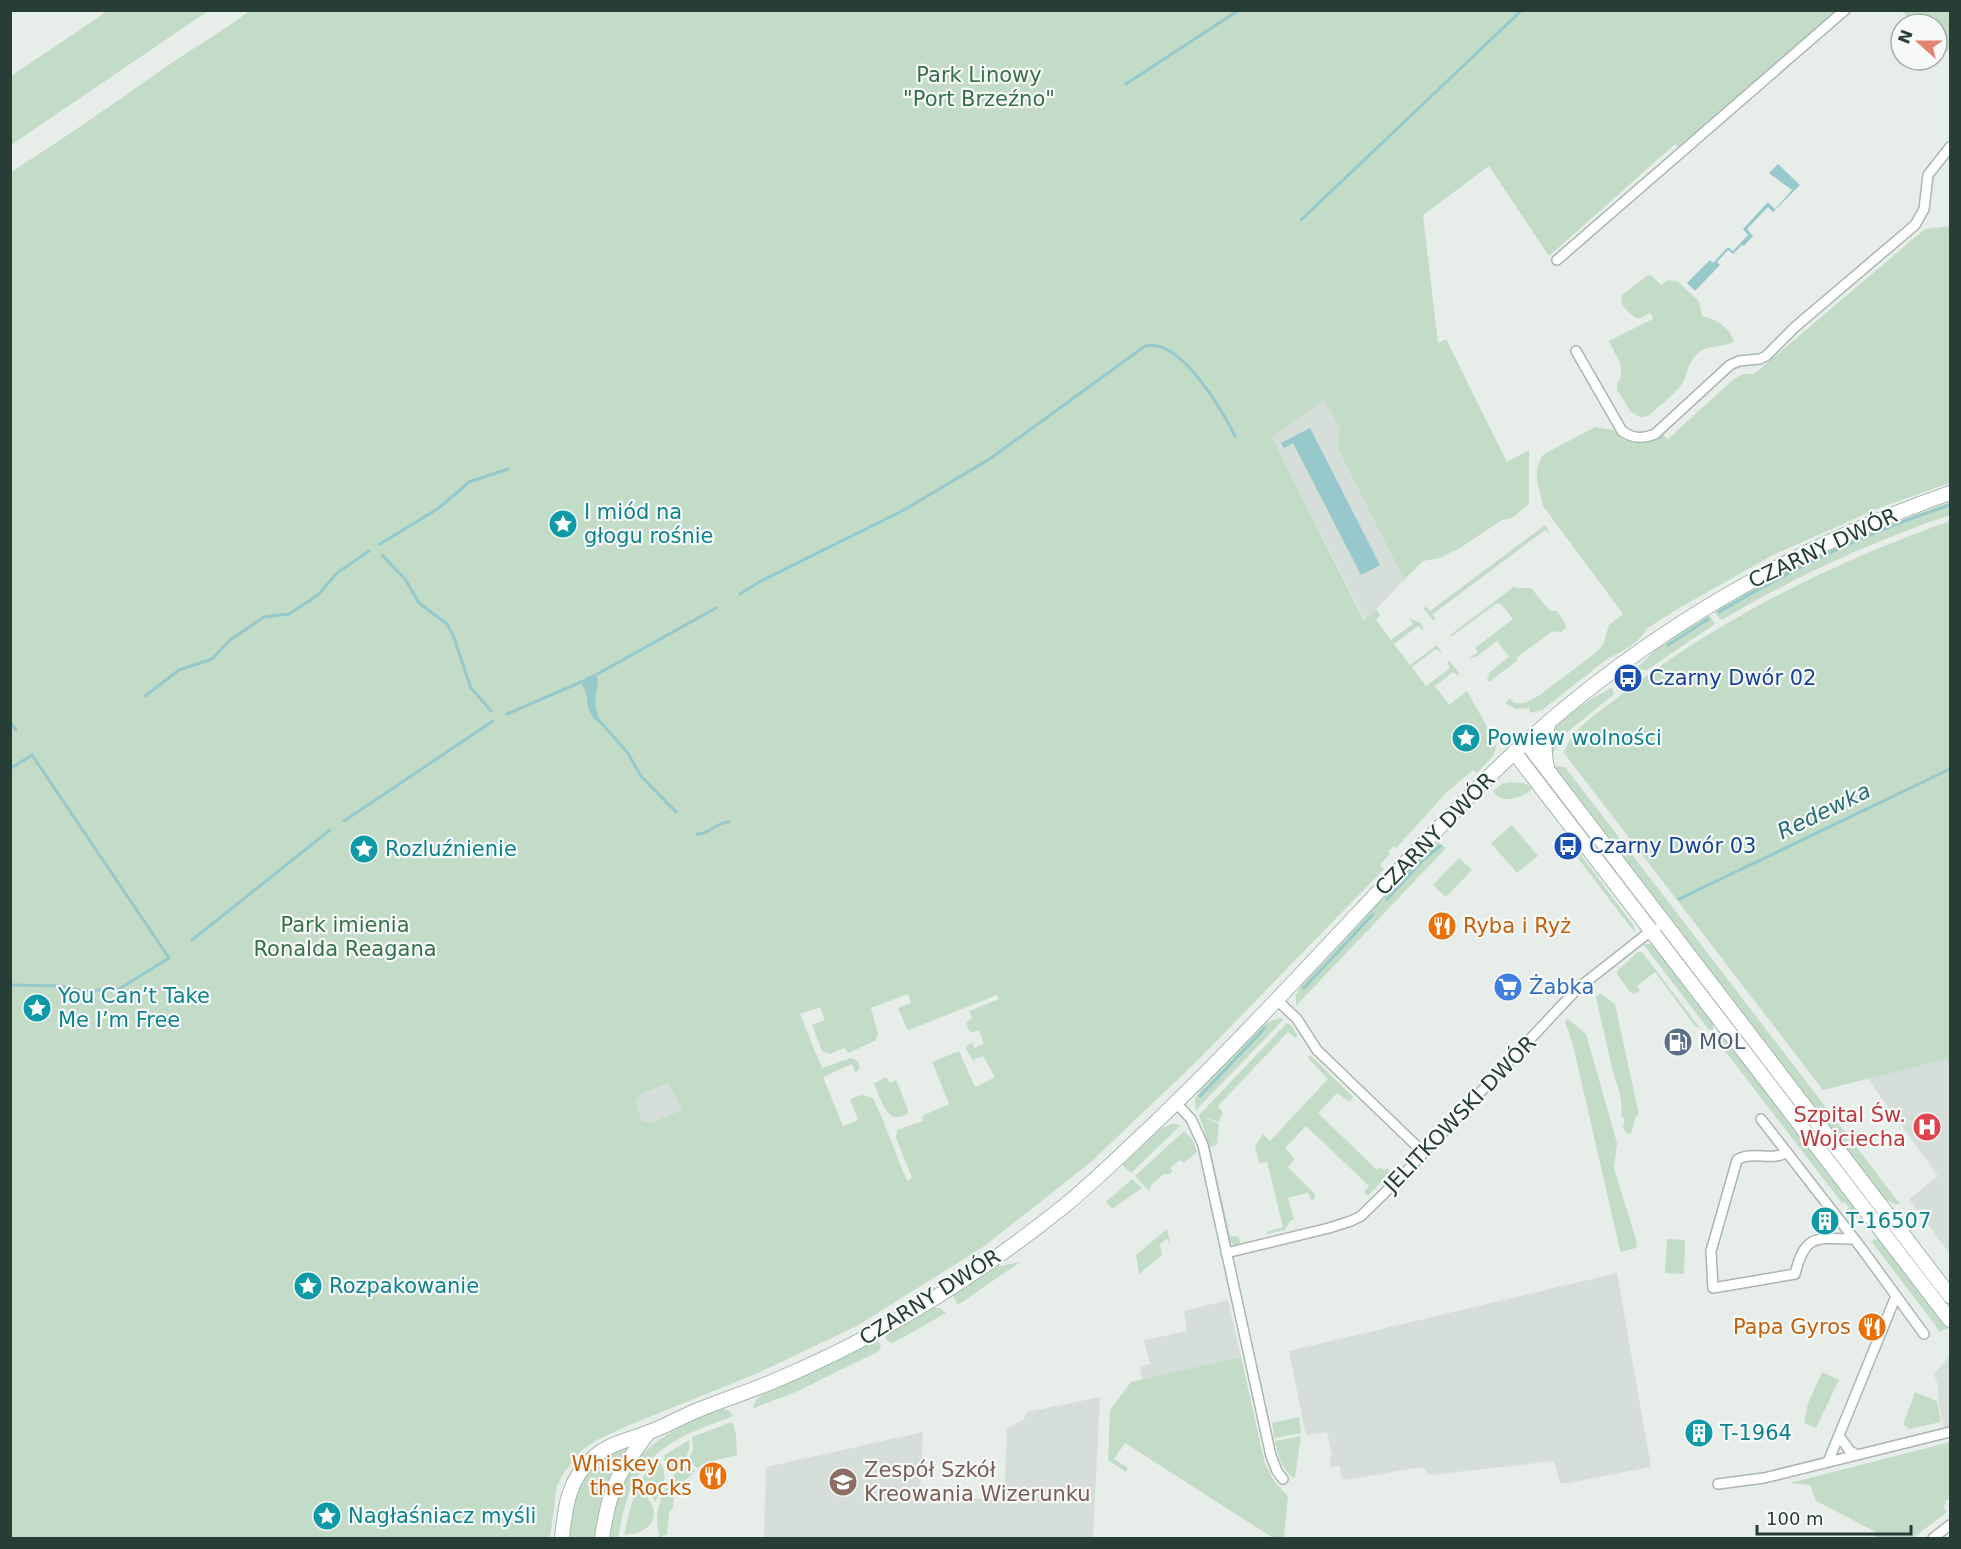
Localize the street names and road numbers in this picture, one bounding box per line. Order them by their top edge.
street label: CZARNY DWÓR [1744,502,1901,593]
street label: CZARNY DWÓR [1370,767,1500,900]
street label: JELITKOWSKI DWÓR [1377,1030,1541,1199]
street label: CZARNY DWÓR [855,1243,1005,1350]

